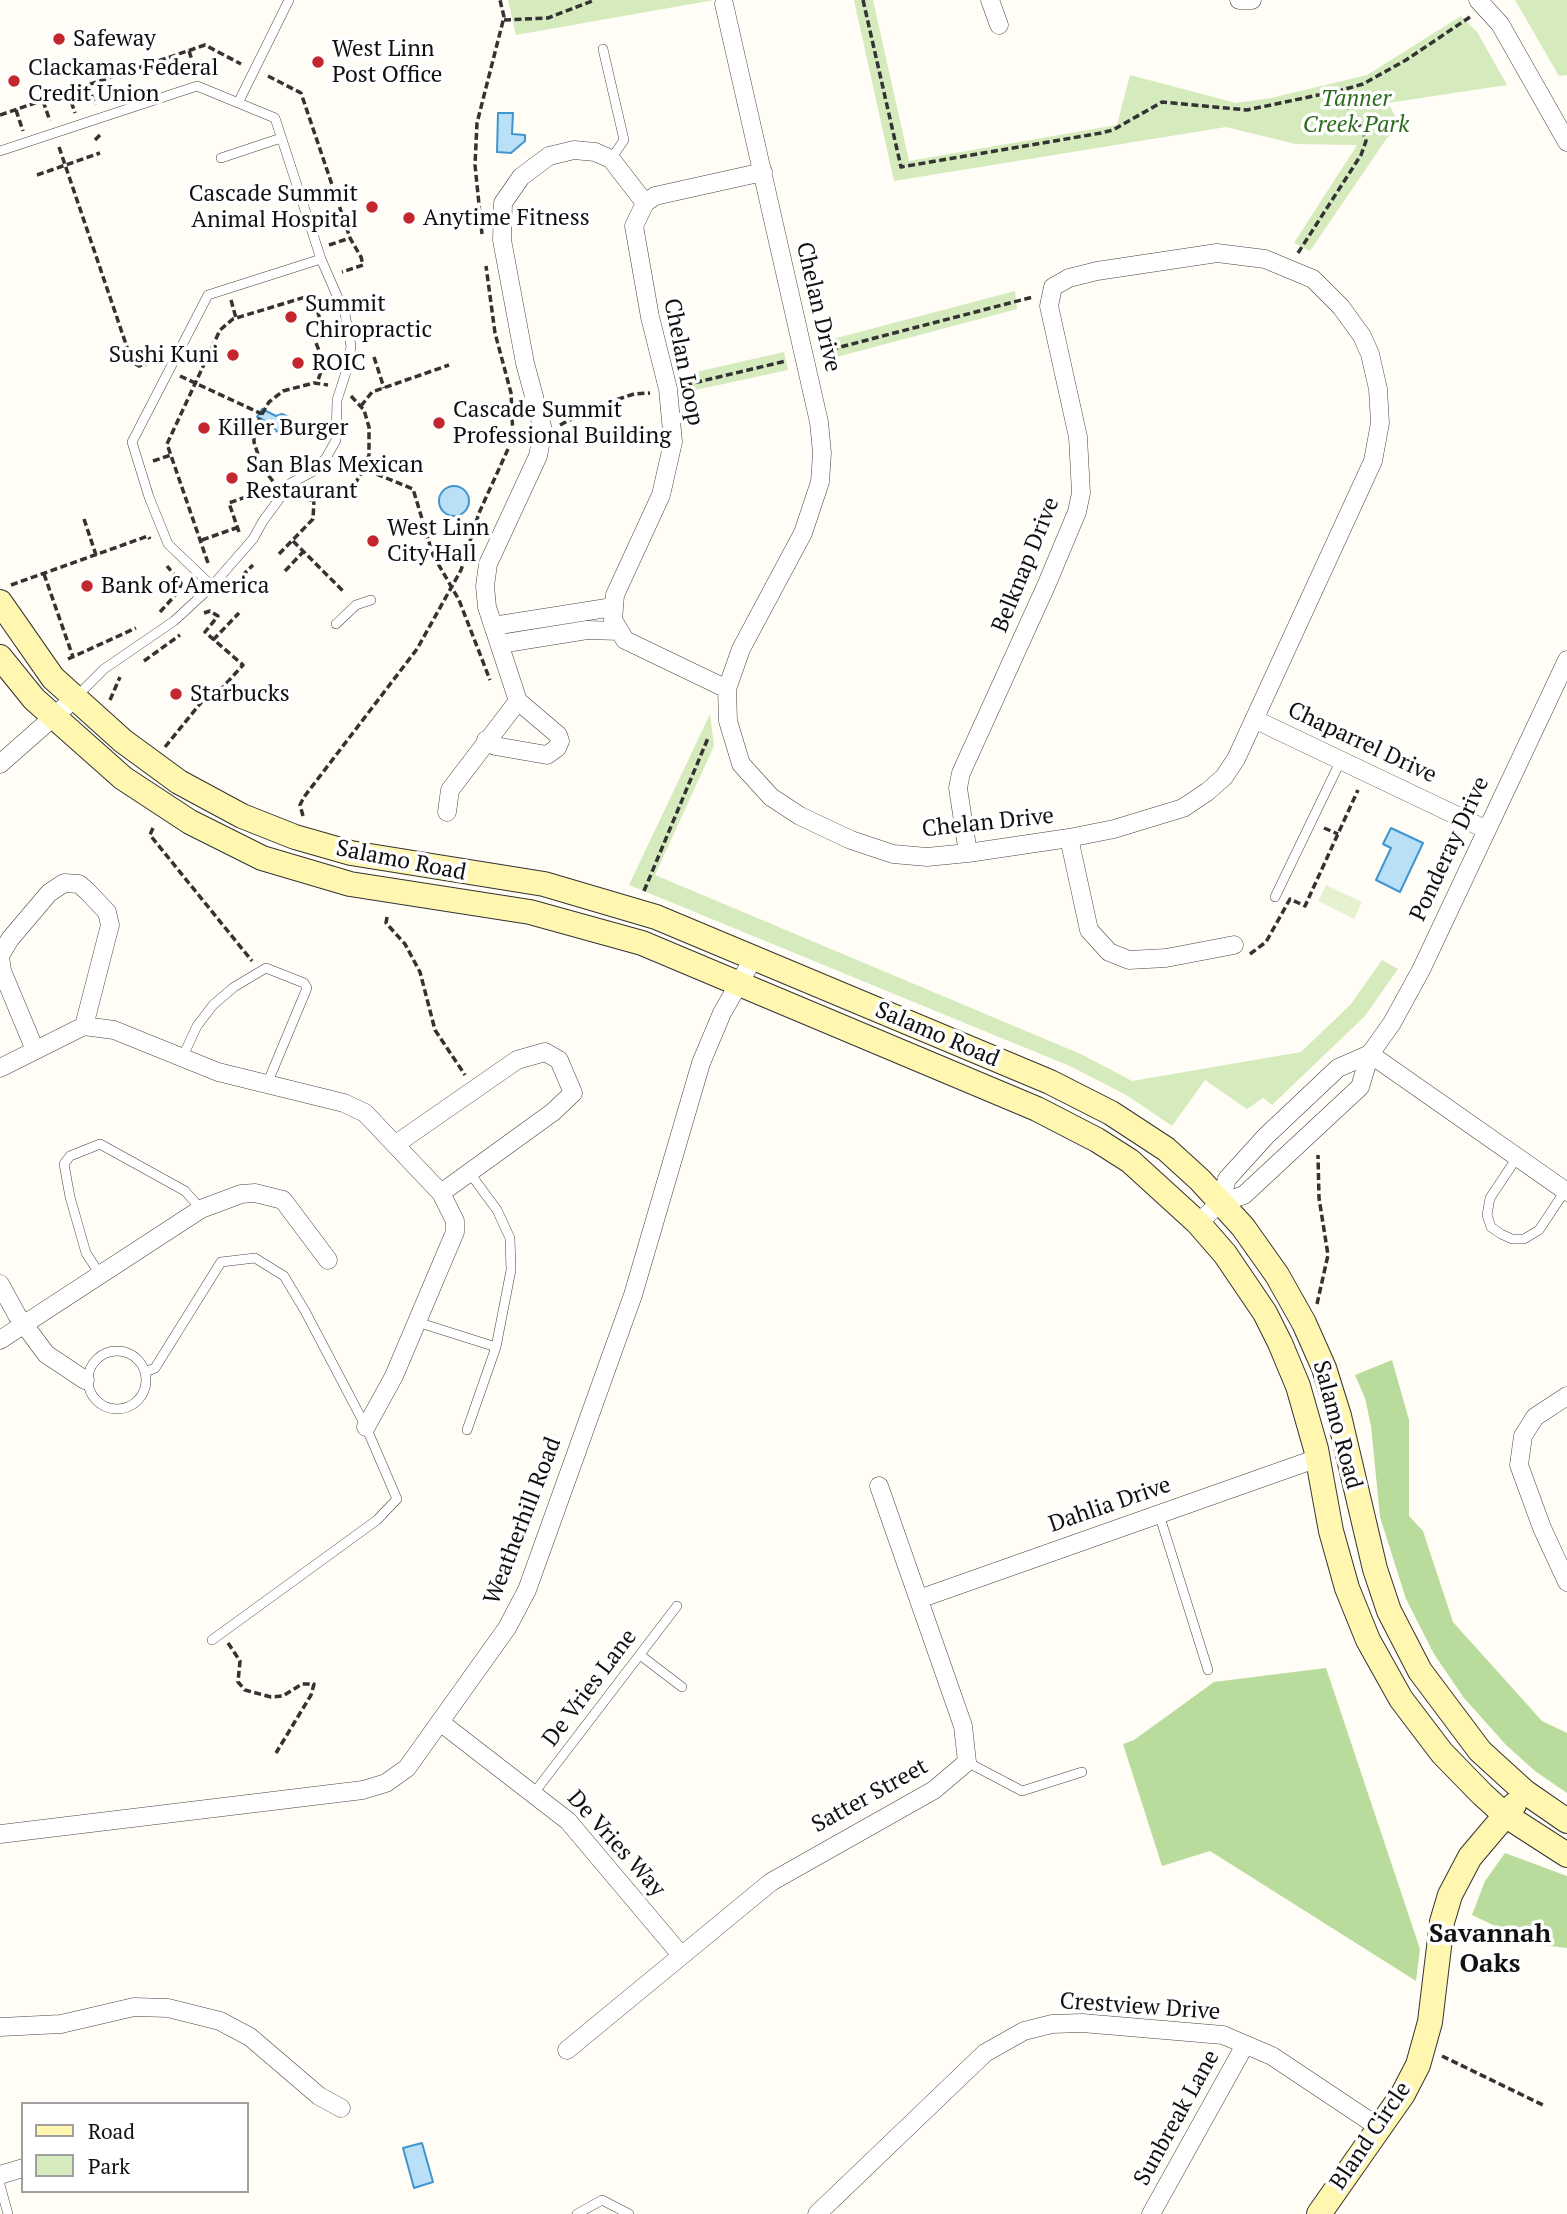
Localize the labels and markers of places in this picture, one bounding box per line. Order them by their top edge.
place label: Safeway [73,25,156,53]
marker: Safeway [51,31,67,47]
place label: West Linn Post Office [332,35,442,89]
place label: Clackamas Federal Credit Union [28,54,218,108]
marker: West Linn Post Office [310,54,326,70]
marker: Clackamas Federal Credit Union [6,73,22,89]
place label: Cascade Summit Animal Hospital [189,180,358,234]
marker: Cascade Summit Animal Hospital [364,199,380,215]
place label: Anytime Fitness [423,204,590,232]
marker: Anytime Fitness [401,210,417,226]
place label: Summit Chiropractic [305,290,432,344]
marker: Summit Chiropractic [283,309,299,325]
place label: Sushi Kuni [109,341,219,369]
marker: Sushi Kuni [225,347,241,363]
place label: ROIC [312,349,366,377]
marker: ROIC [290,355,306,371]
place label: Cascade Summit Professional Building [453,396,671,450]
place label: Killer Burger [218,414,348,442]
marker: Cascade Summit Professional Building [431,415,447,431]
marker: Killer Burger [196,420,212,436]
place label: San Blas Mexican Restaurant [246,451,423,505]
marker: San Blas Mexican Restaurant [224,470,240,486]
place label: West Linn City Hall [387,514,490,568]
marker: West Linn City Hall [365,533,381,549]
place label: Bank of America [101,572,269,600]
marker: Bank of America [79,578,95,594]
place label: Starbucks [190,680,290,708]
marker: Starbucks [168,686,184,702]

